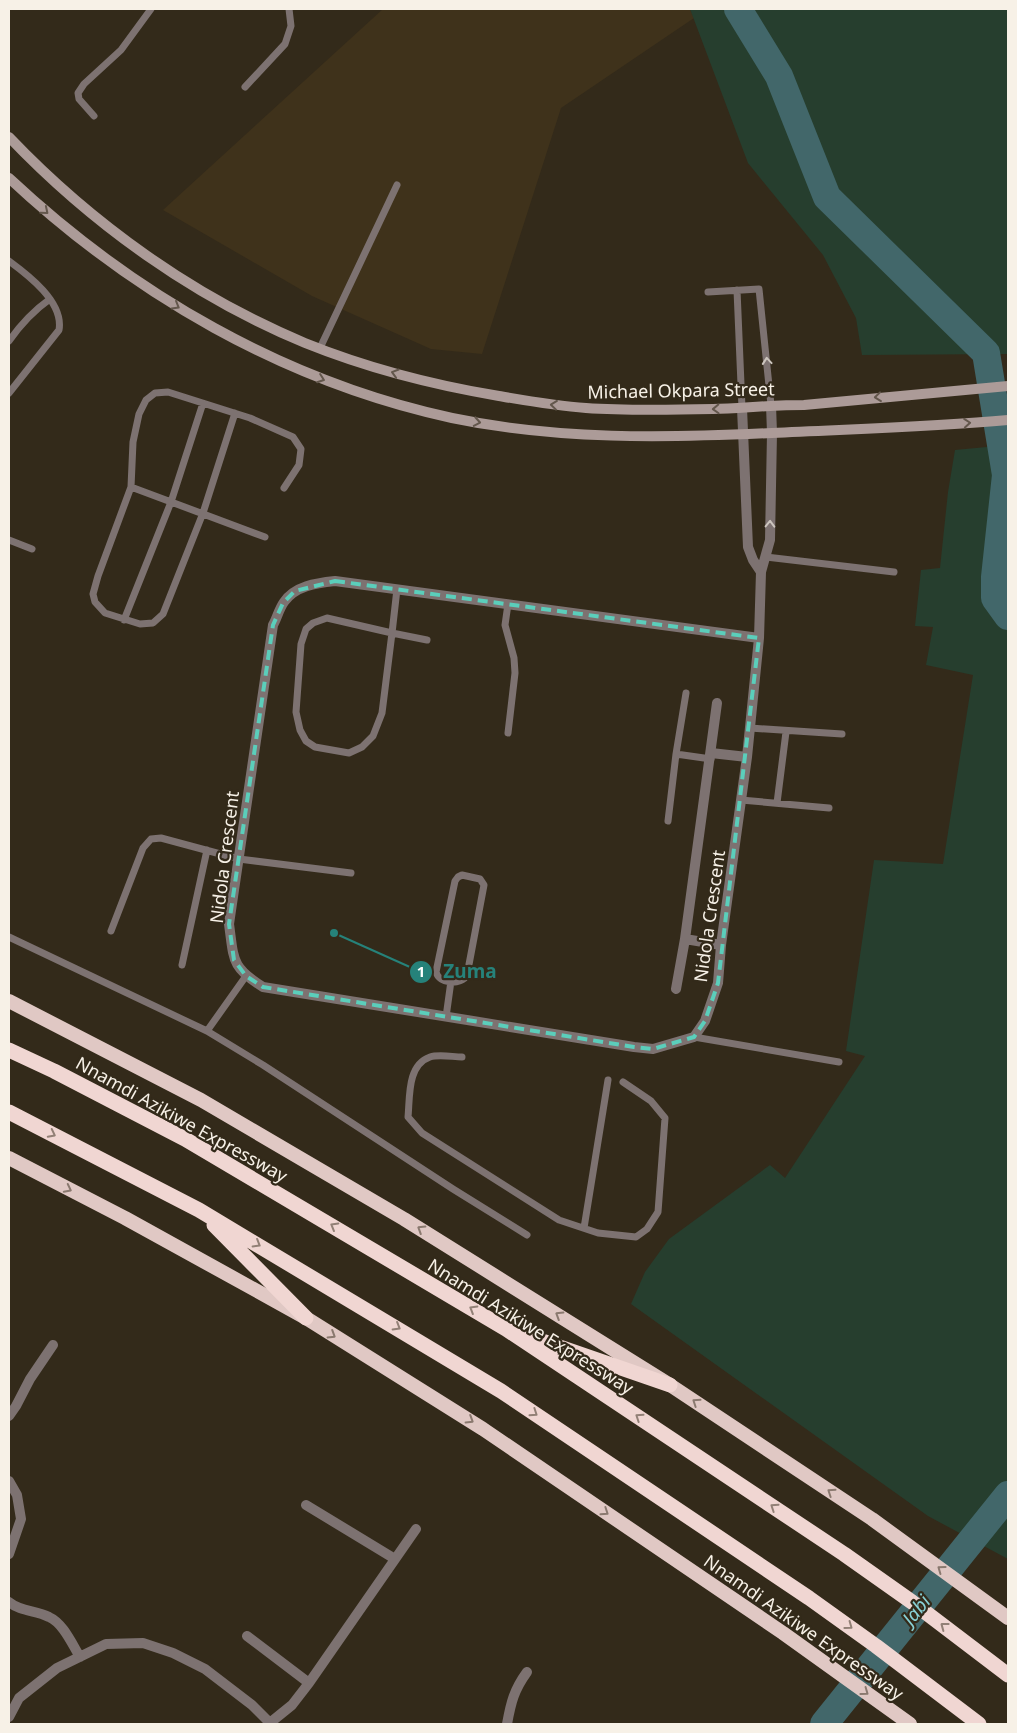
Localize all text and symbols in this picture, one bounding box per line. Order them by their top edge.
one-way arrow [39,205,48,214]
one-way arrow [171,299,180,309]
one-way arrow [762,356,773,364]
one-way arrow [391,368,400,378]
one-way arrow [316,373,325,383]
street label: Michael Okpara Street [587,376,775,404]
one-way arrow [874,391,882,402]
one-way arrow [550,400,558,411]
one-way arrow [712,404,720,414]
one-way arrow [473,417,482,427]
one-way arrow [964,418,972,429]
one-way arrow [765,520,775,528]
street label: Nidola Crescent [204,789,244,925]
street label: Nidola Crescent [688,848,730,984]
callout: Zuma [409,955,507,989]
text: Zuma [443,958,497,984]
text: 1 [417,961,425,981]
street label: Nnamdi Azikiwe Expressway [72,1051,293,1188]
one-way arrow [47,1128,56,1138]
one-way arrow [62,1183,71,1193]
one-way arrow [330,1222,339,1232]
one-way arrow [417,1226,427,1235]
one-way arrow [252,1238,261,1248]
street label: Nnamdi Azikiwe Expressway [424,1253,639,1400]
one-way arrow [470,1305,479,1315]
one-way arrow [555,1312,564,1322]
one-way arrow [391,1321,400,1331]
one-way arrow [327,1328,336,1338]
one-way arrow [692,1399,702,1408]
one-way arrow [529,1407,538,1416]
one-way arrow [465,1414,474,1424]
one-way arrow [635,1414,645,1423]
one-way arrow [827,1489,837,1498]
one-way arrow [770,1504,780,1513]
one-way arrow [599,1506,609,1515]
street label: Nnamdi Azikiwe Expressway [699,1549,909,1706]
one-way arrow [937,1566,947,1575]
water label: Jabi [894,1589,937,1633]
one-way arrow [843,1620,853,1629]
one-way arrow [940,1623,950,1632]
one-way arrow [859,1686,869,1695]

